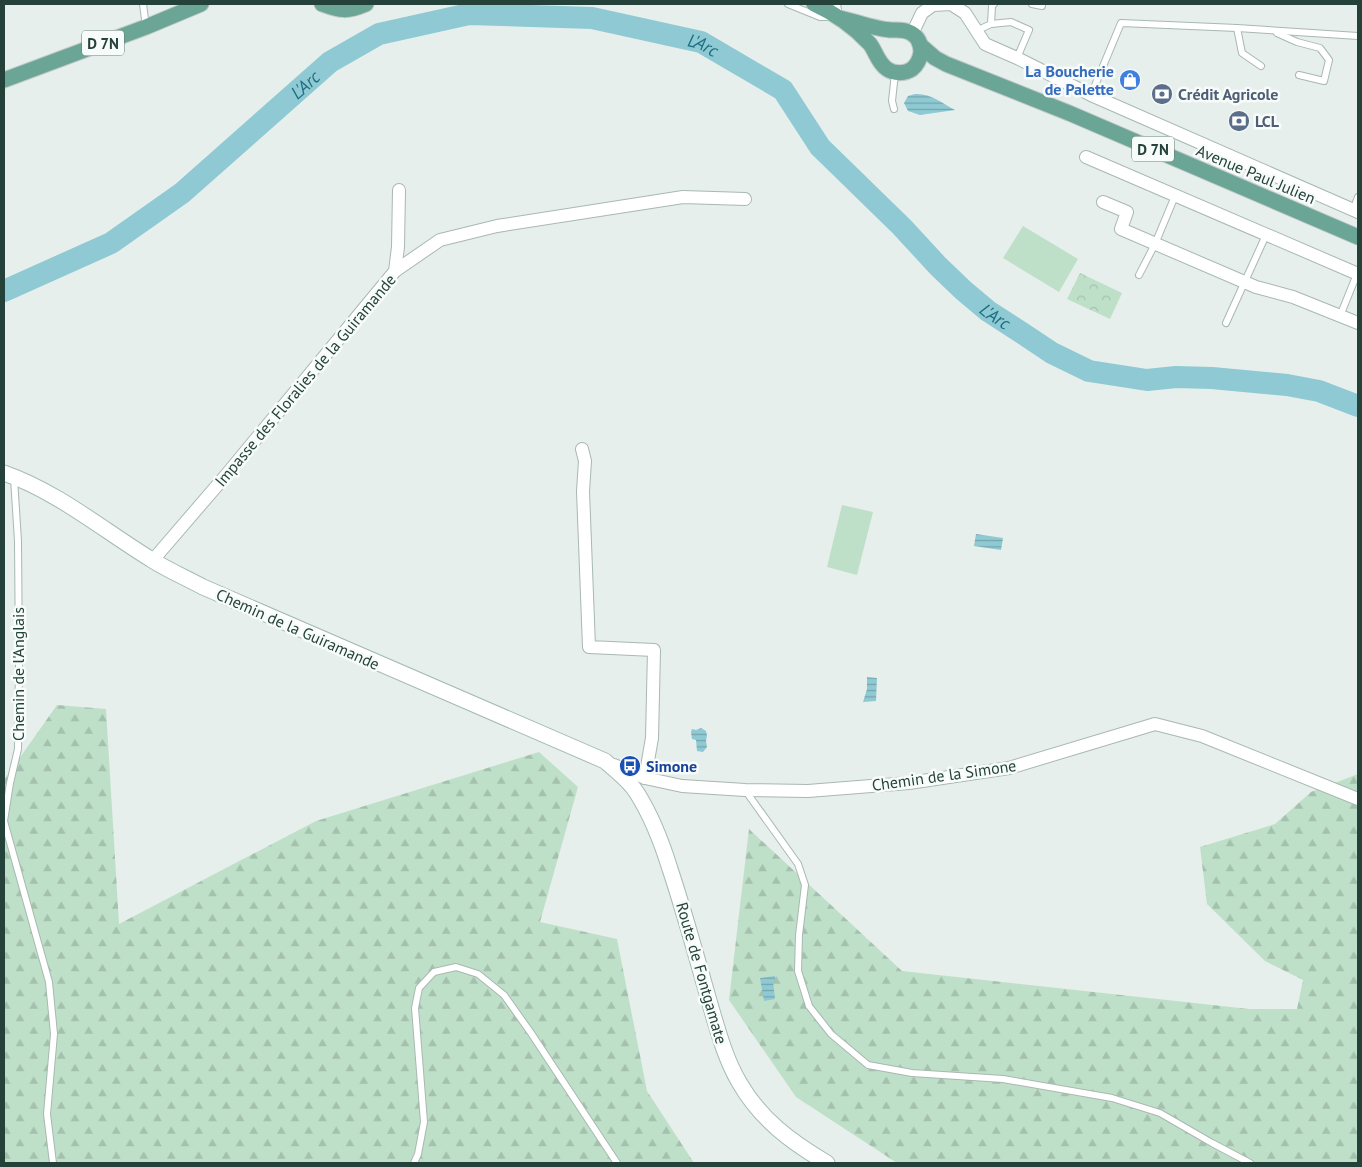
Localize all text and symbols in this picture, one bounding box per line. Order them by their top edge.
water label: L'Arc [686,28,723,62]
road number: D 7N [82,30,124,56]
place label: La Boucherie de Palette [1025,61,1114,99]
water label: L'Arc [285,65,325,104]
shop icon: La Boucherie de Palette [1118,68,1142,92]
bank icon: Crédit Agricole [1150,82,1174,106]
place label: Crédit Agricole [1178,84,1278,104]
bank icon: LCL [1227,109,1251,133]
place label: LCL [1255,111,1280,131]
road number: D 7N [1132,136,1174,162]
street label: Avenue Paul Julien [1194,140,1318,208]
street label: Impasse des Floralies de la Guiramande [210,270,400,490]
water label: L'Arc [975,298,1016,334]
street label: Chemin de la Guiramande [213,584,383,674]
street label: Chemin de l'Anglais [8,607,28,741]
bus stop icon: Simone [618,754,642,778]
street label: Chemin de la Simone [871,755,1017,795]
place label: Simone [646,756,697,776]
street label: Route de Fontgamate [672,900,732,1046]

